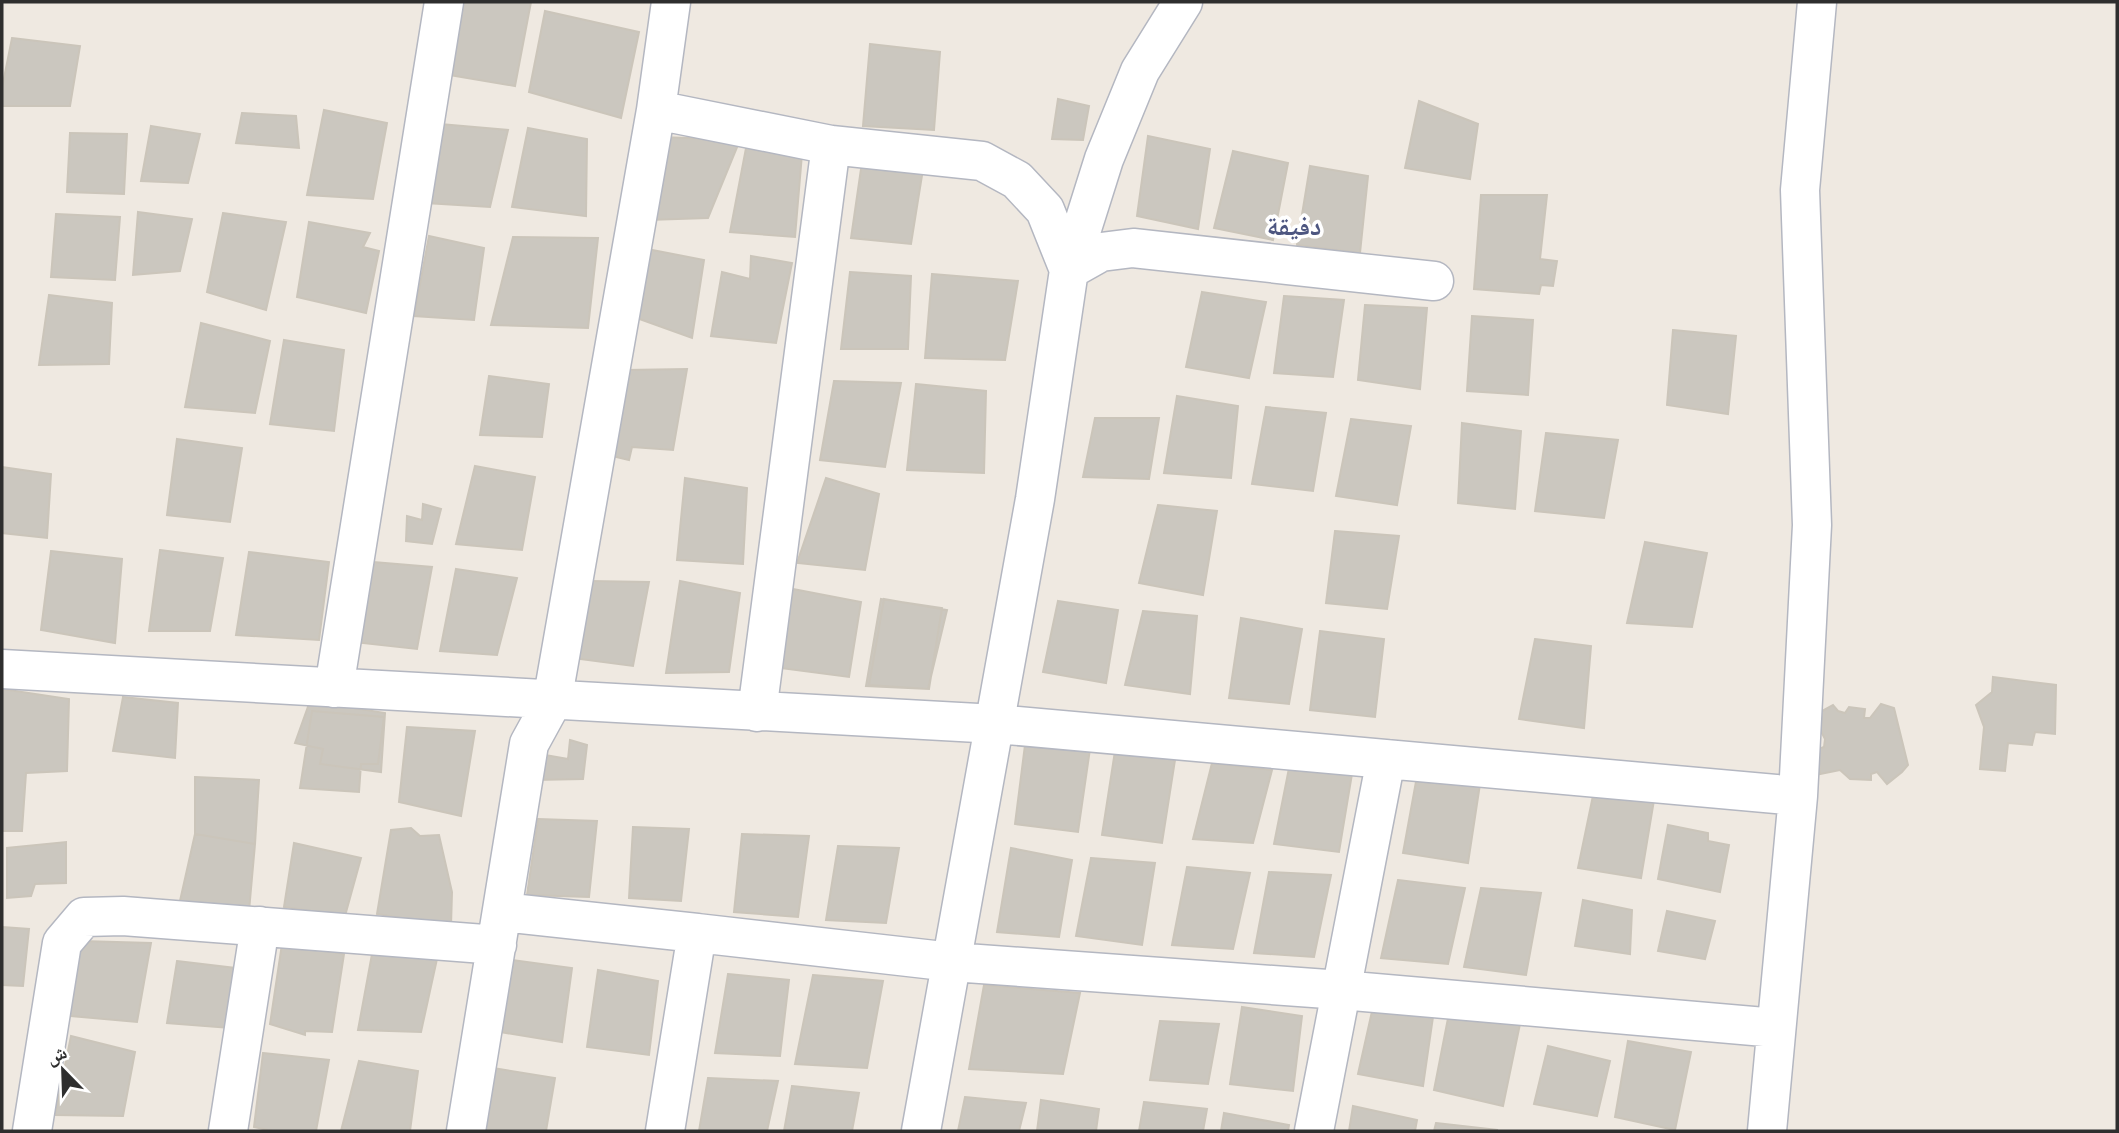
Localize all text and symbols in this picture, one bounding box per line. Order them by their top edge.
district label: دفيقة [1267,211,1321,240]
north arrow [28,1035,98,1105]
text: ش [43,1040,70,1069]

